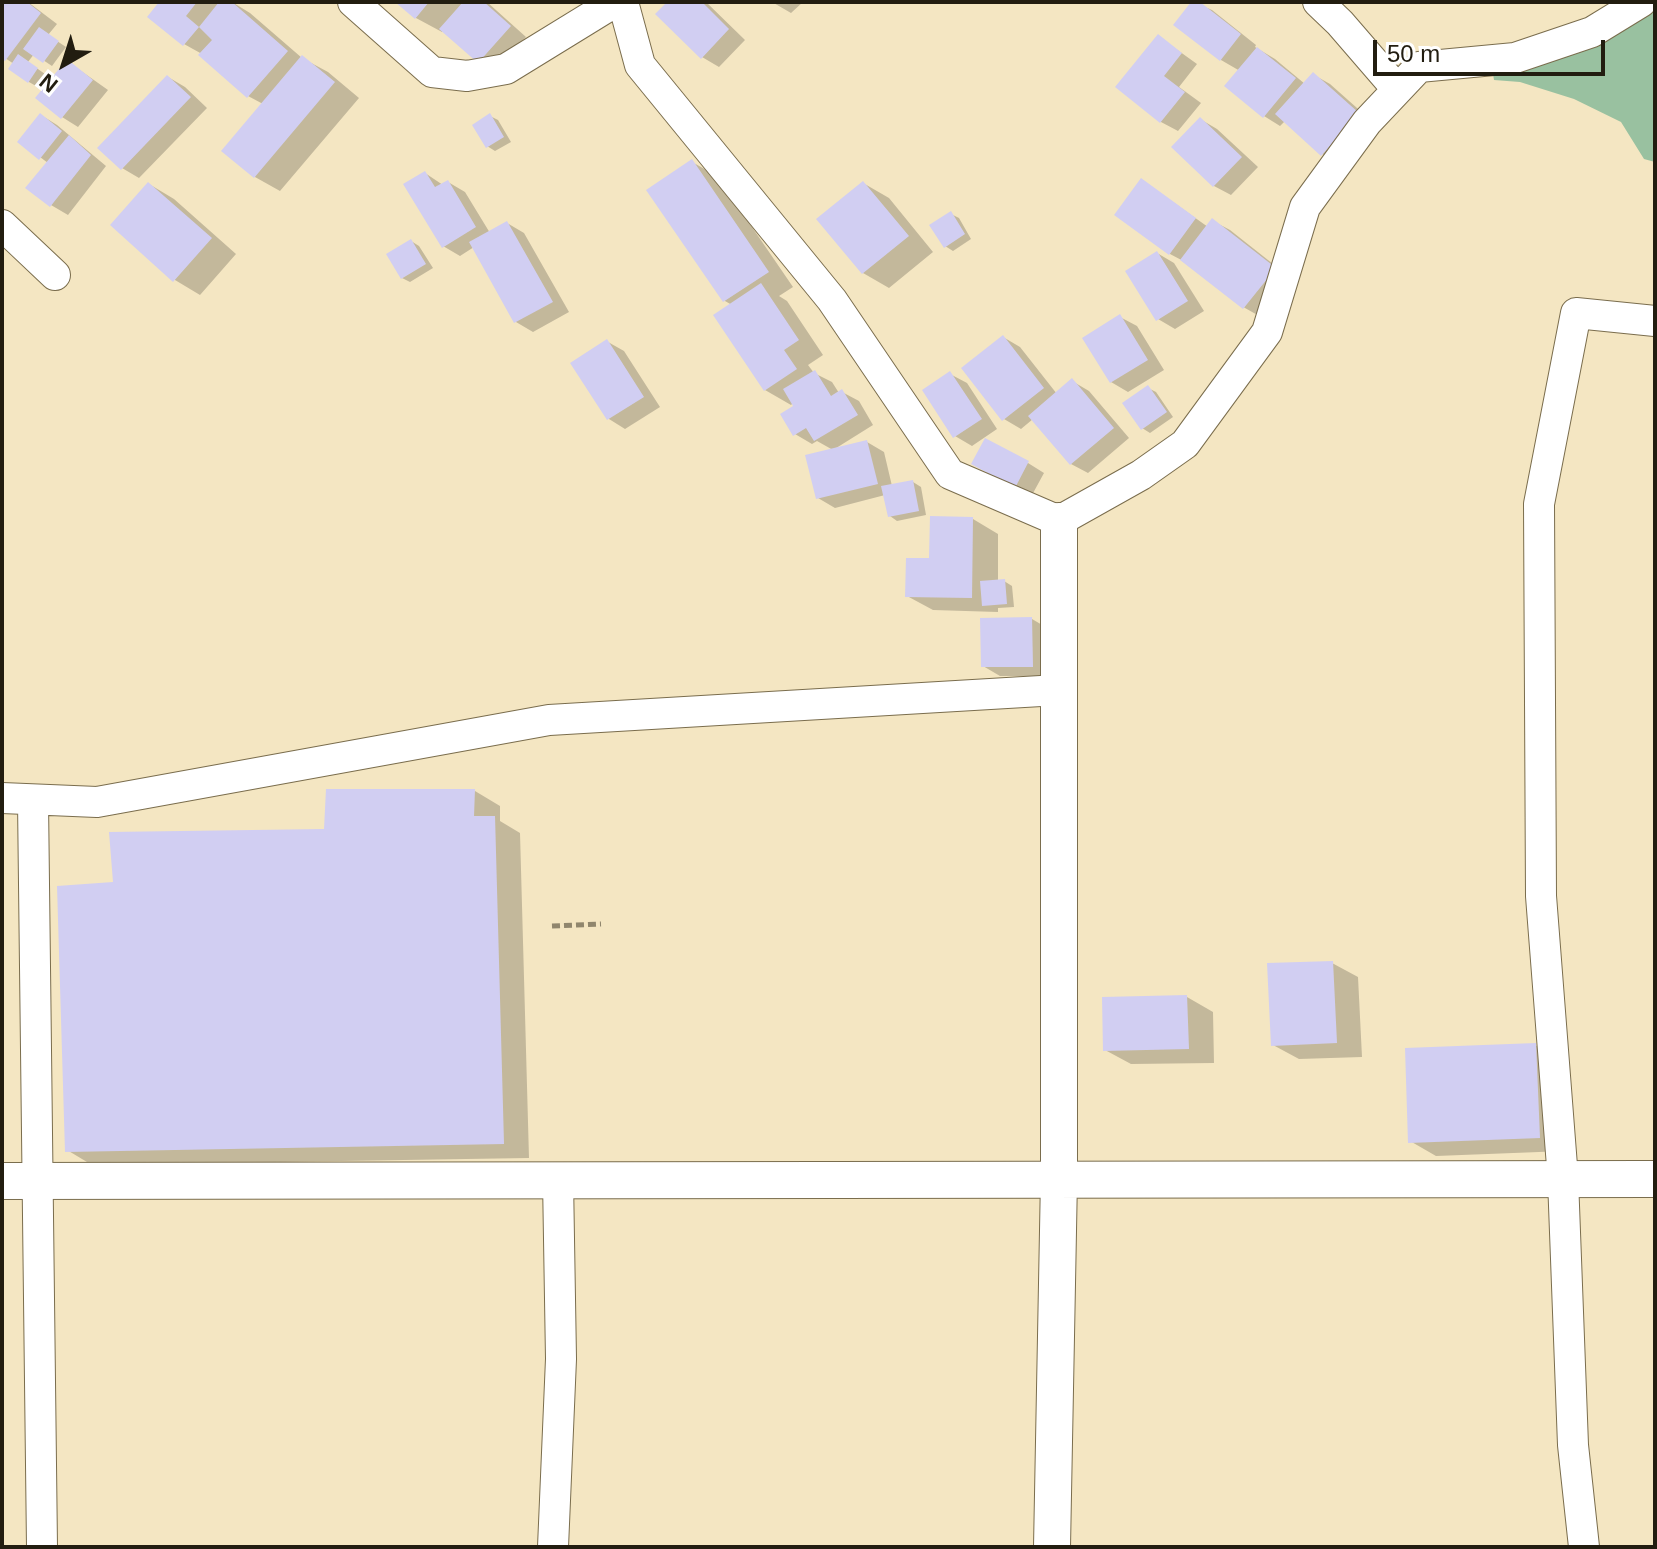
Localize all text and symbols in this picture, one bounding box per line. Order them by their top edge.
north arrow [24,24,104,104]
scale bar [1377,24,1609,74]
text: 50 m [1387,40,1440,67]
text: N [35,68,63,98]

